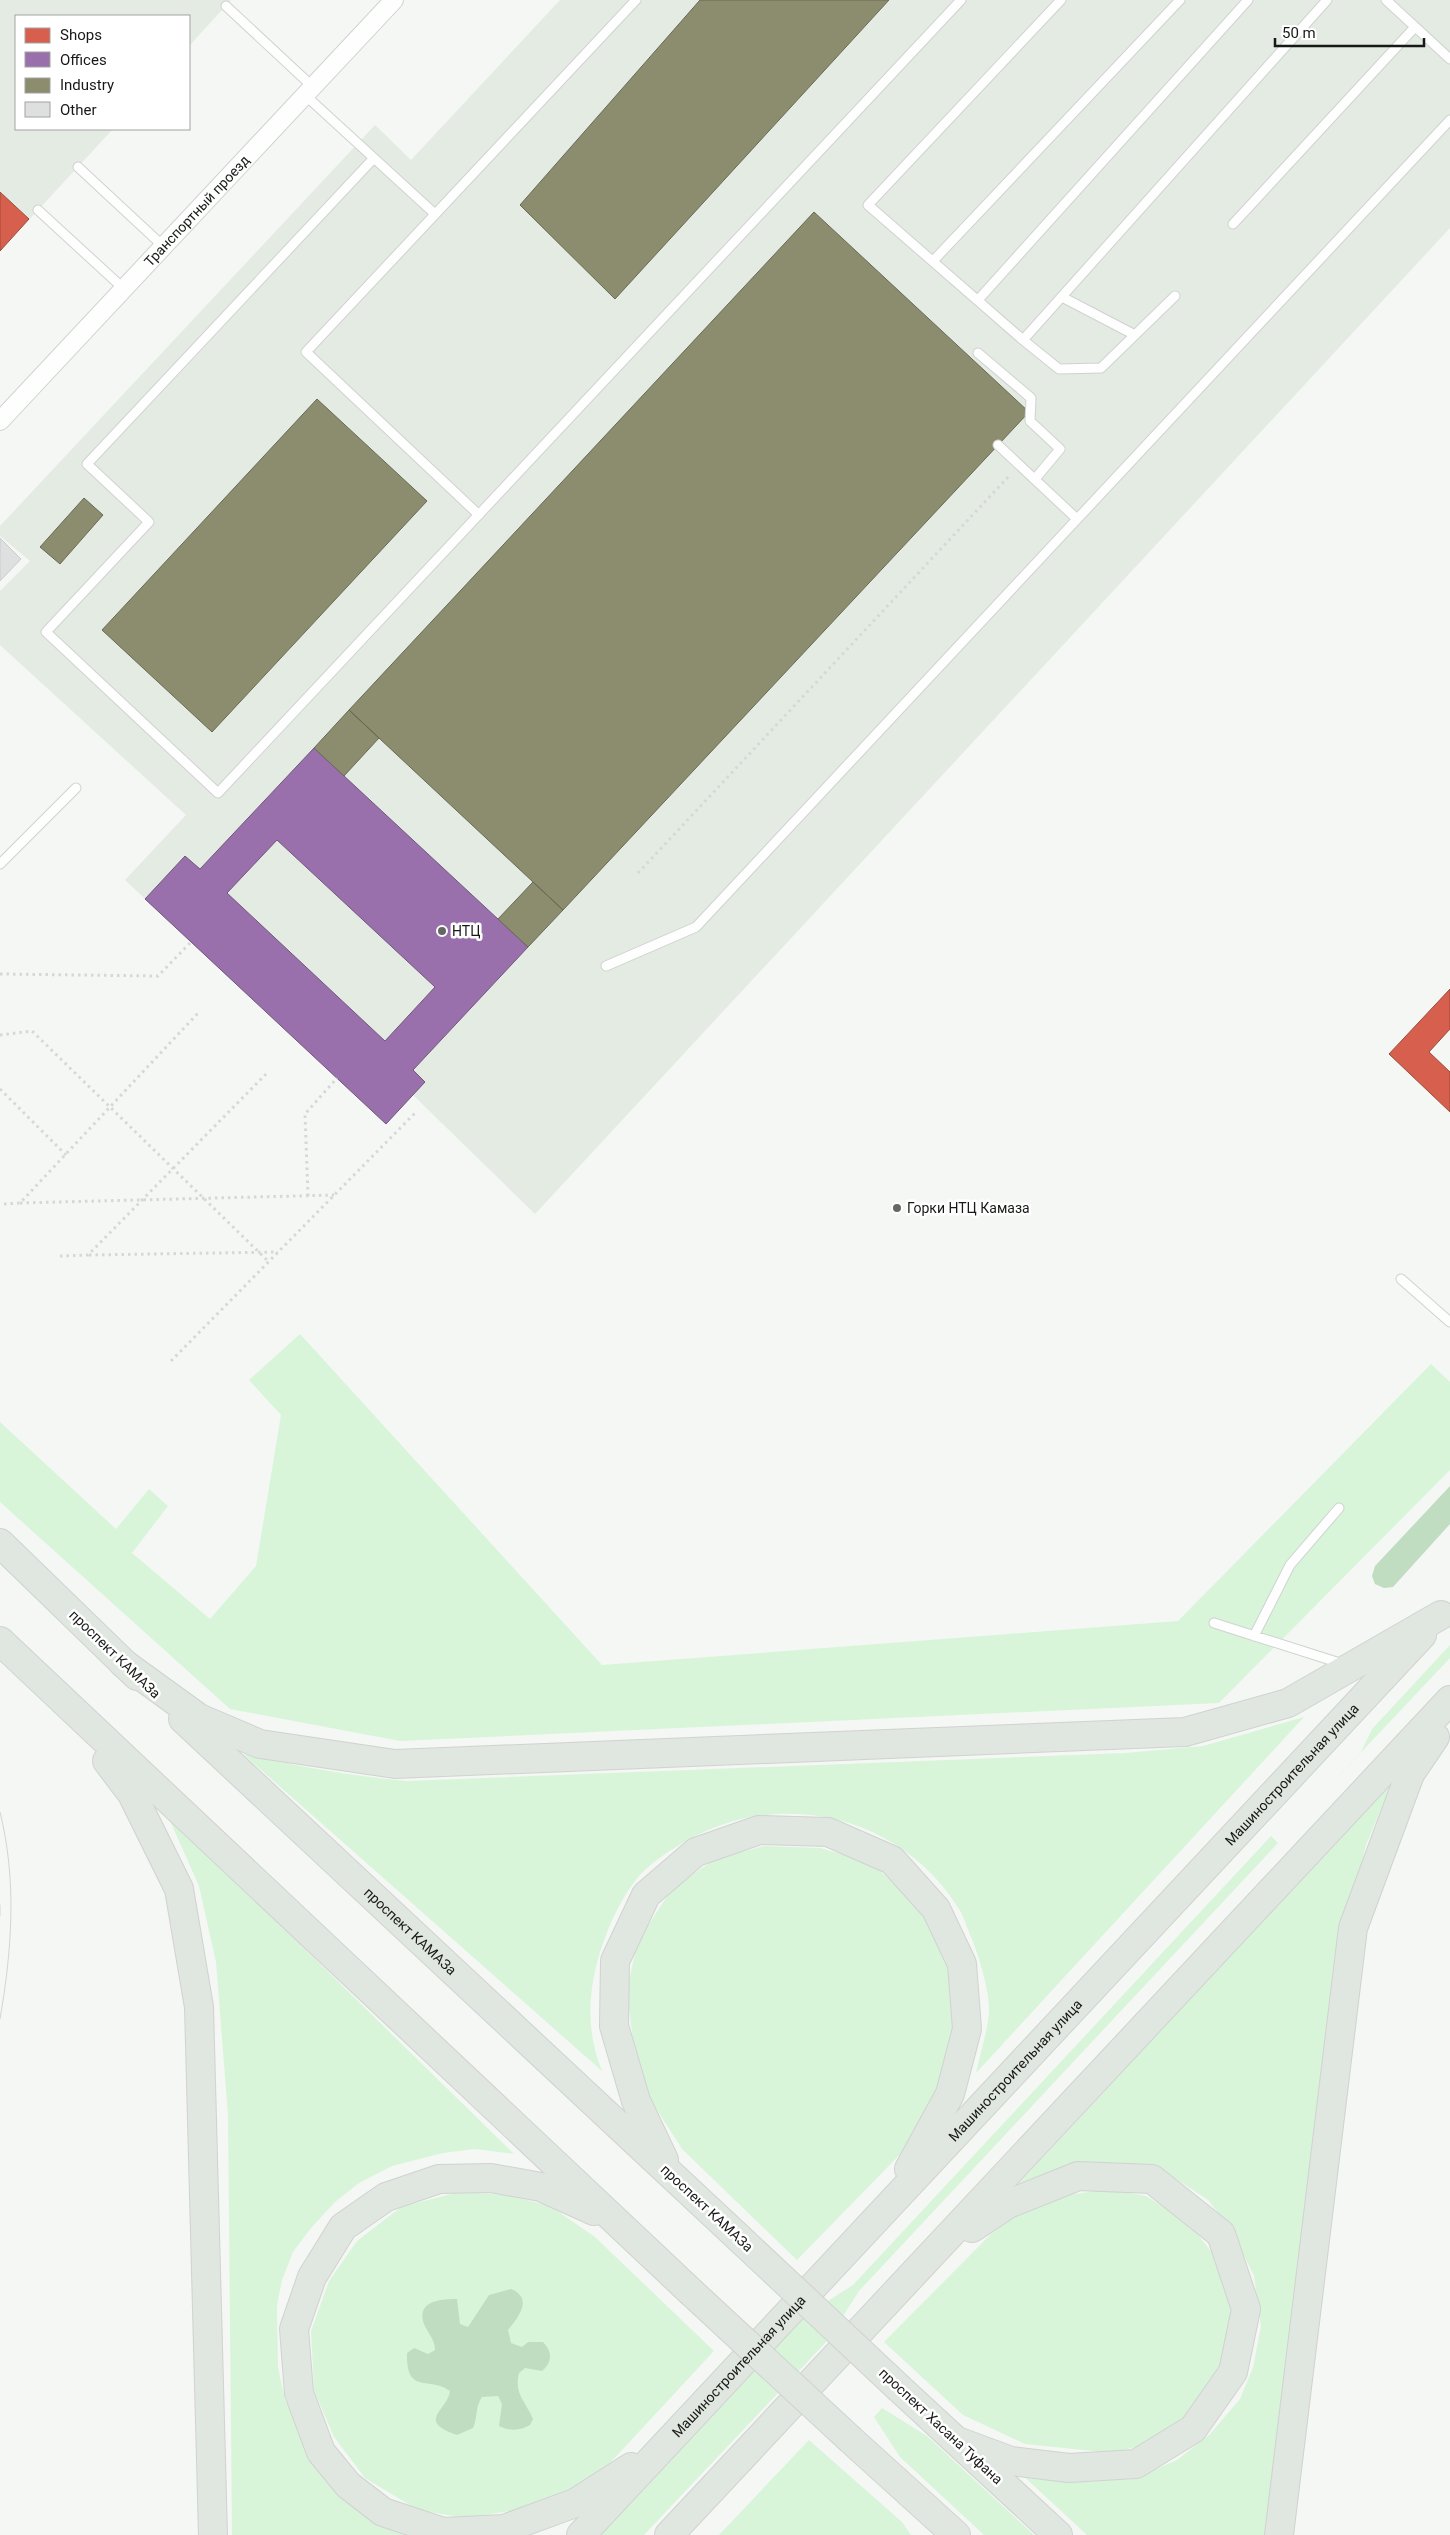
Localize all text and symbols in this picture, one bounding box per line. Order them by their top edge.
legend [15,15,190,130]
scale bar [1275,15,1424,47]
text: 50 m [1282,24,1316,42]
text: Shops [60,26,102,44]
text: Offices [60,51,107,69]
text: Industry [60,76,114,94]
text: Other [60,101,97,119]
street label: Транспортный проезд [141,152,253,270]
place label: НТЦ [452,923,480,939]
marker: НТЦ [436,925,448,937]
place label: Горки НТЦ Камаза [907,1200,1030,1216]
marker: Горки НТЦ Камаза [891,1202,903,1214]
street label: проспект КАМАЗа [66,1607,164,1701]
street label: Машиностроительная улица [1222,1700,1362,1849]
street label: проспект КАМАЗа [361,1884,460,1978]
street label: Машиностроительная улица [945,1996,1085,2144]
street label: проспект КАМАЗа [658,2161,756,2255]
street label: Машиностроительная улица [669,2292,809,2440]
street label: проспект Хасана Туфана [876,2365,1006,2487]

